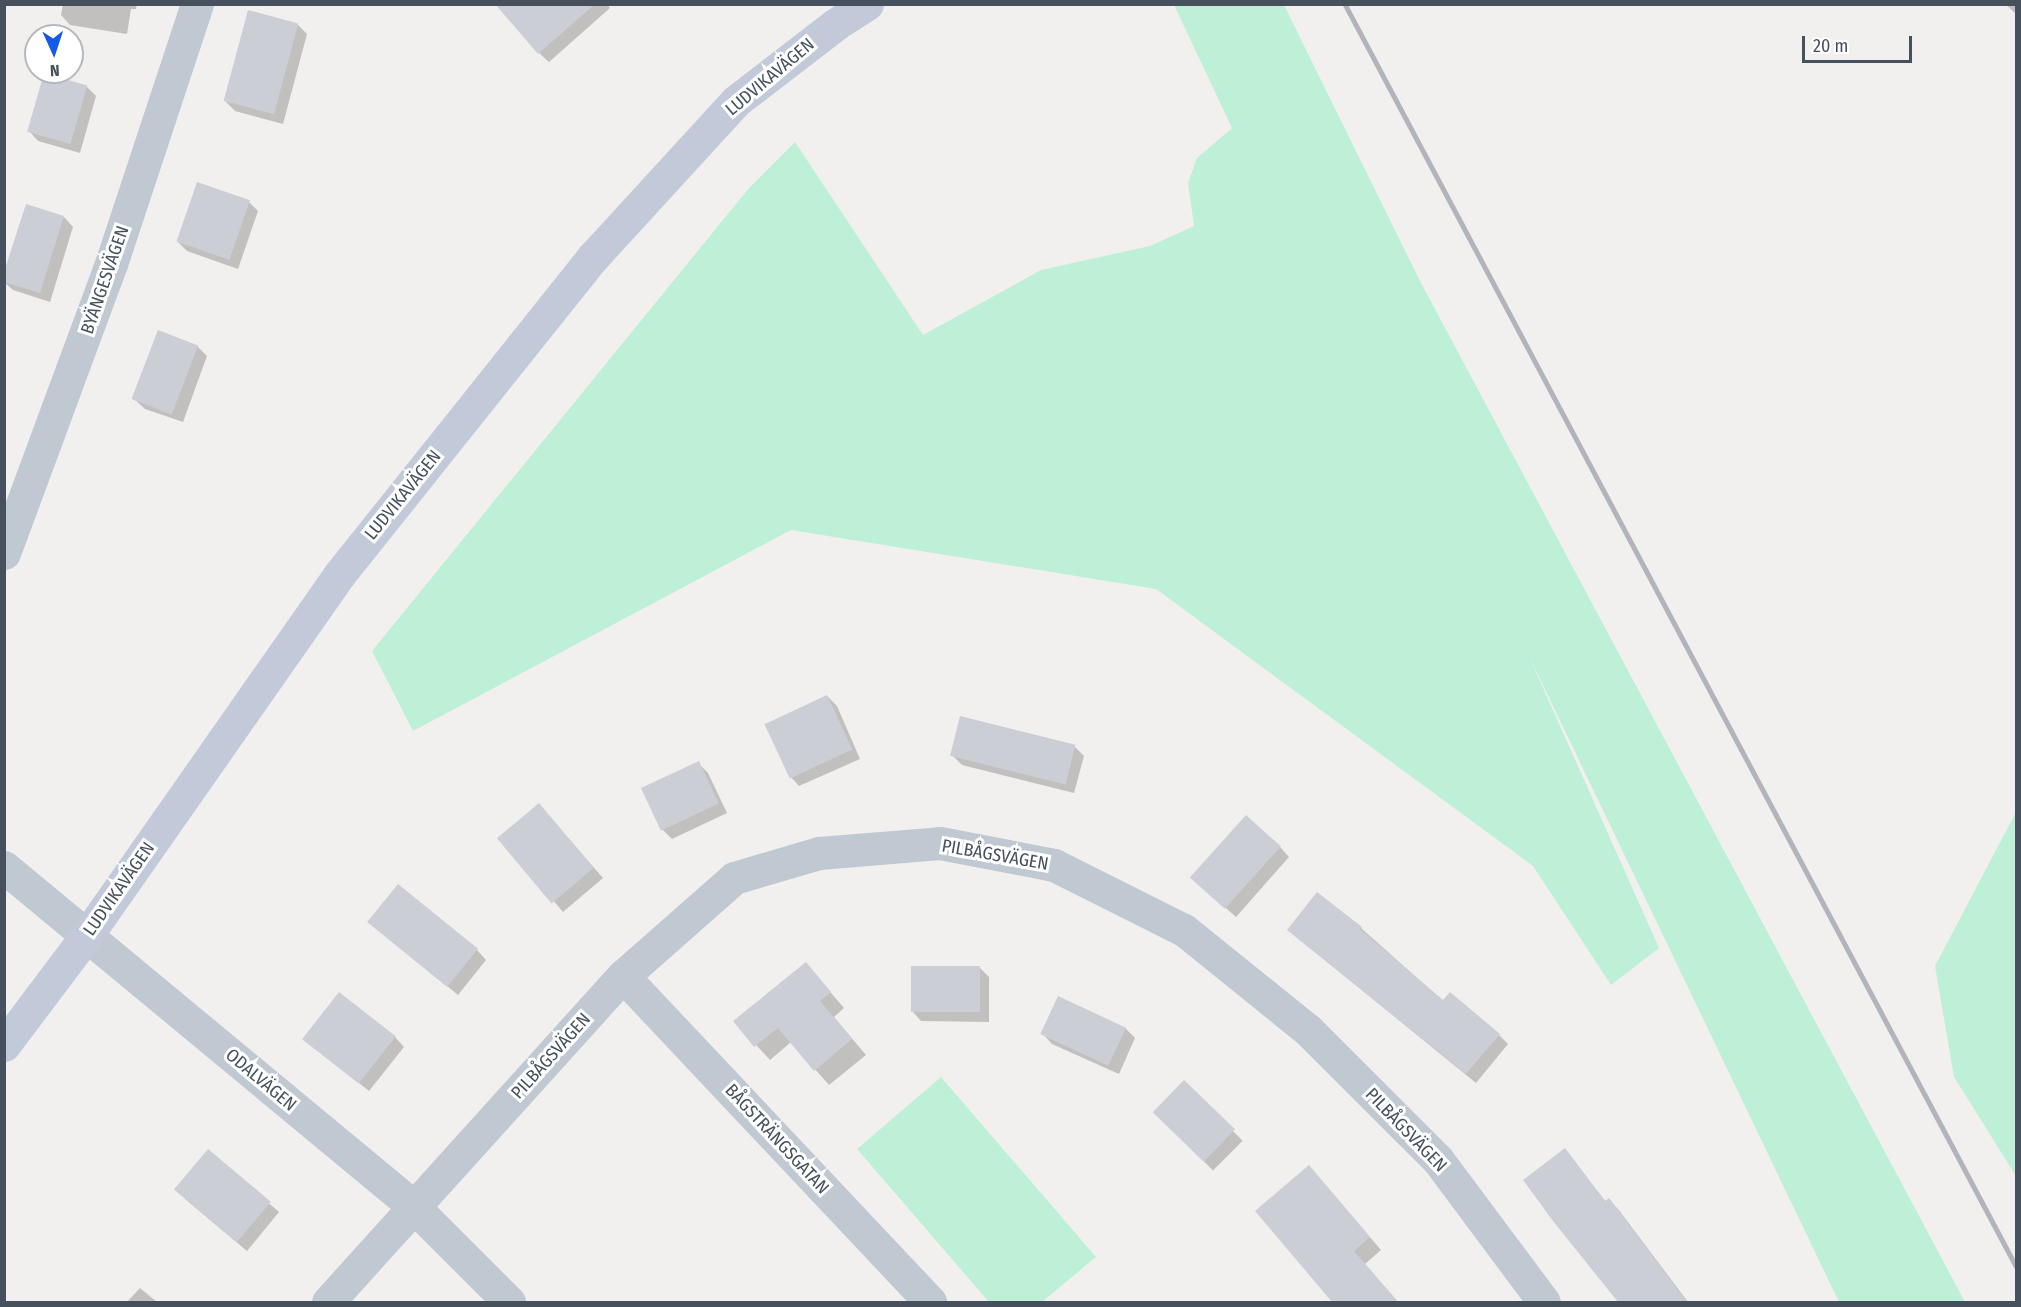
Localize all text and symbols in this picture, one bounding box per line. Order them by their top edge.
north arrow [24,24,84,84]
scale bar [1805,24,1914,62]
street label: LUDVIKAVÄGEN [721,34,819,120]
text: 20 m [1813,35,1848,57]
text: N [50,61,60,80]
street label: BYÄNGESVÄGEN [76,223,134,337]
street label: LUDVIKAVÄGEN [360,446,446,544]
street label: PILBÅGSVÄGEN [940,835,1050,875]
street label: LUDVIKAVÄGEN [79,838,159,940]
street label: PILBÅGSVÄGEN [507,1009,595,1103]
street label: ODALVÄGEN [221,1044,301,1116]
street label: BÅGSTRÄNGSGATAN [721,1080,833,1198]
street label: PILBÅGSVÄGEN [1361,1084,1451,1176]

